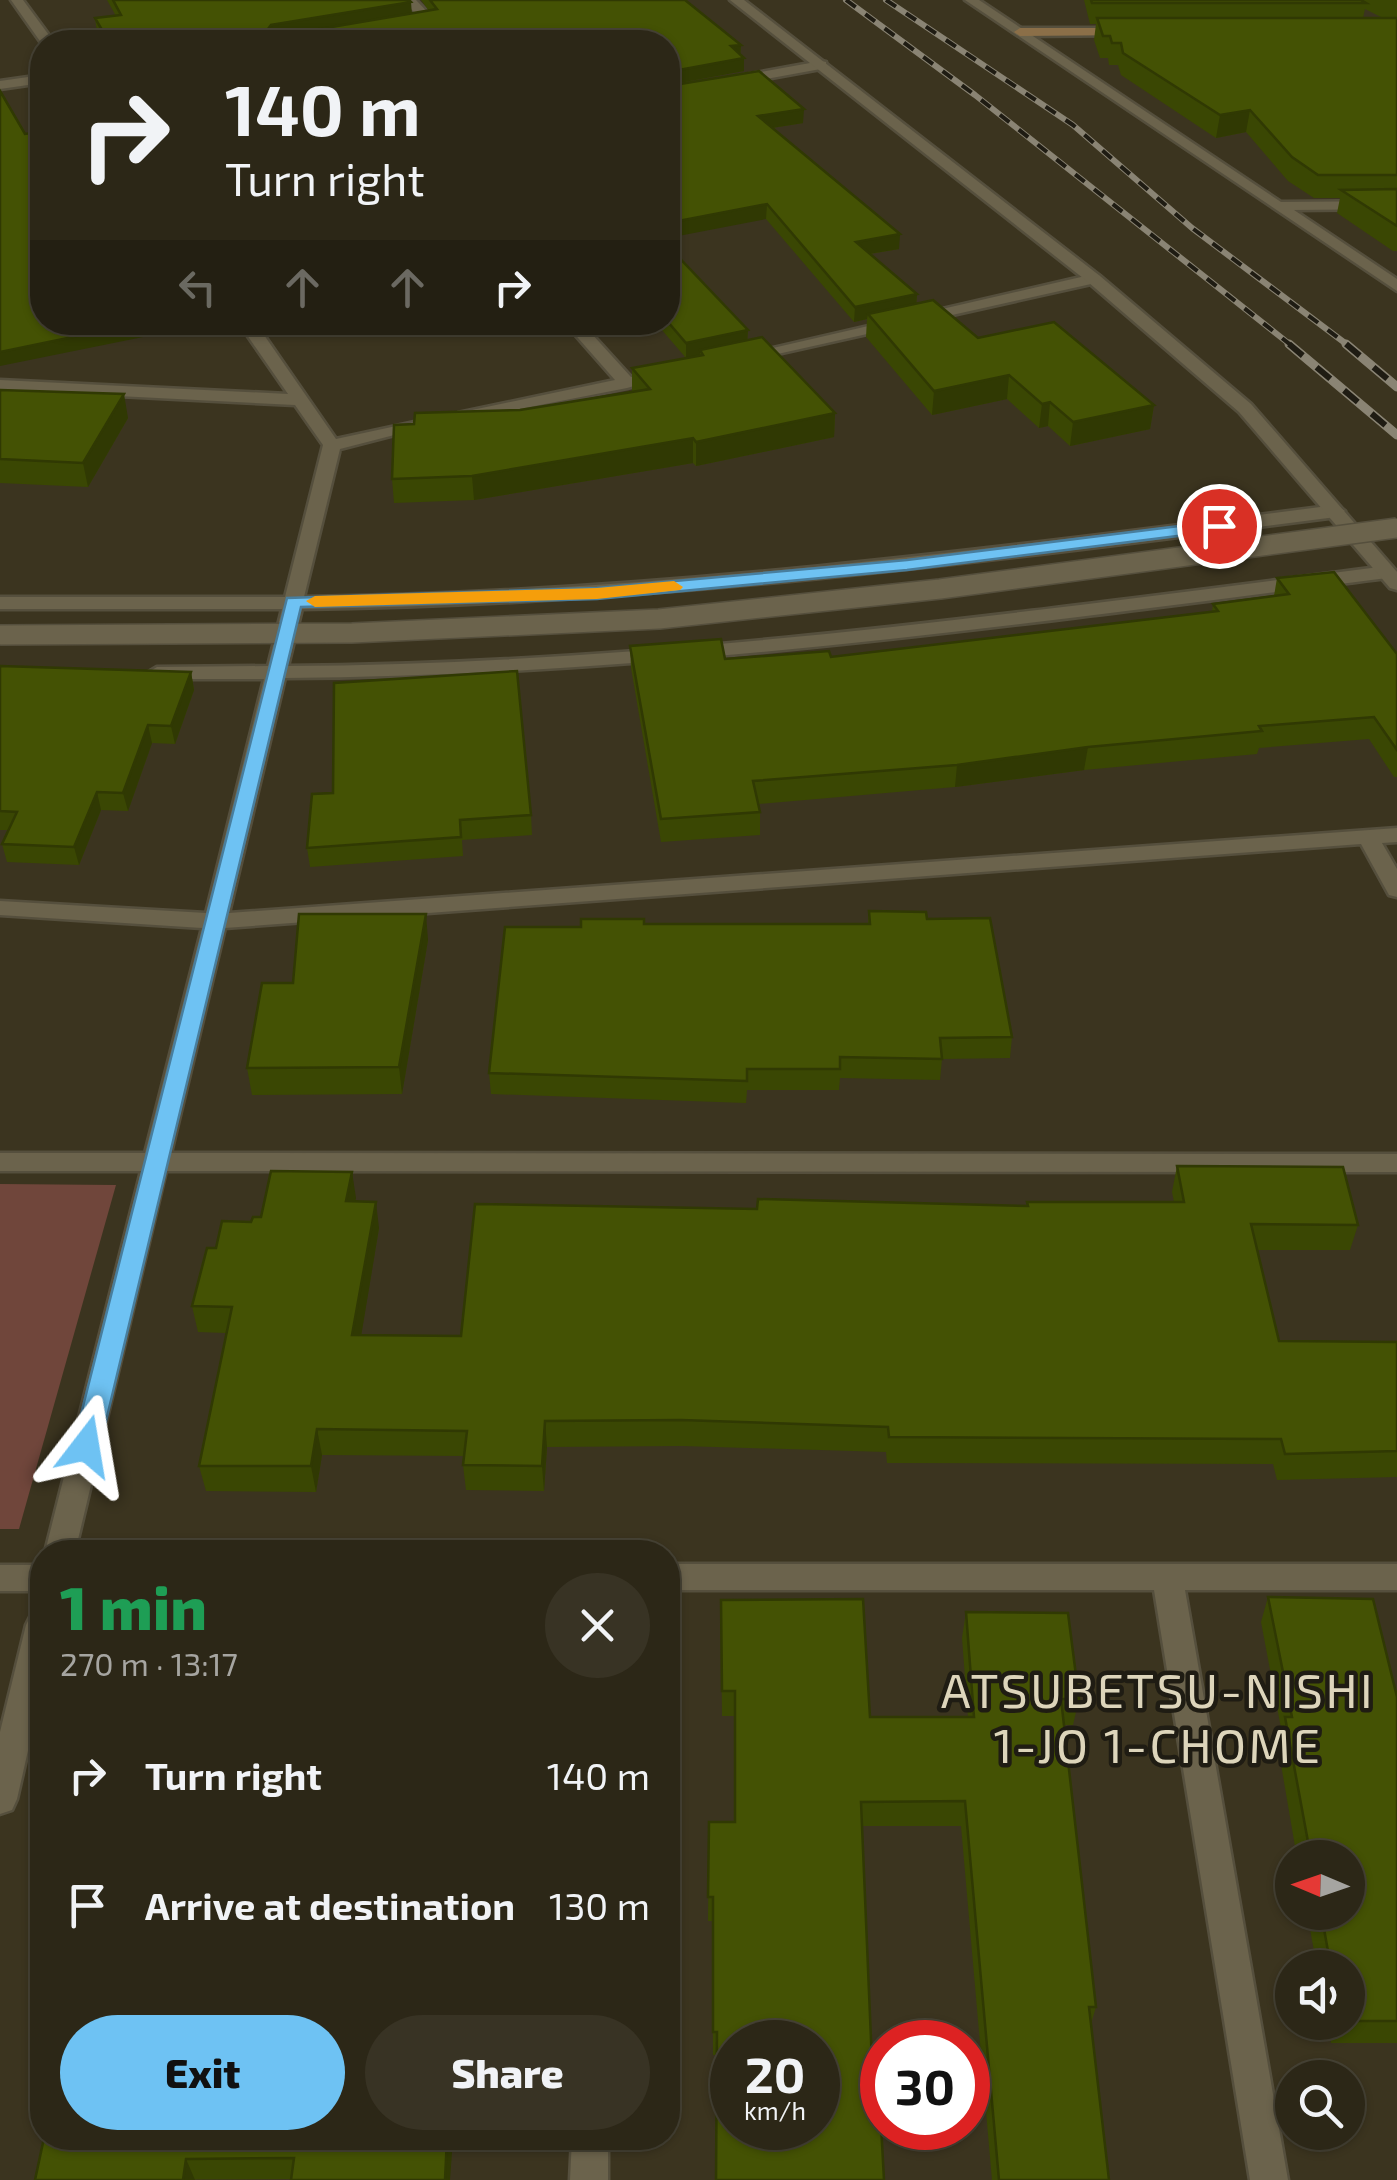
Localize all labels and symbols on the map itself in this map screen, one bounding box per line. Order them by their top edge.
pin [1177,484,1262,569]
position arrow [34,1394,138,1498]
district label: ATSUBETSU-NISHI 1-JO 1-CHOME [941,1660,1375,1773]
north arrow [1275,1840,1365,1930]
speed limit sign: 30 [860,2020,990,2150]

